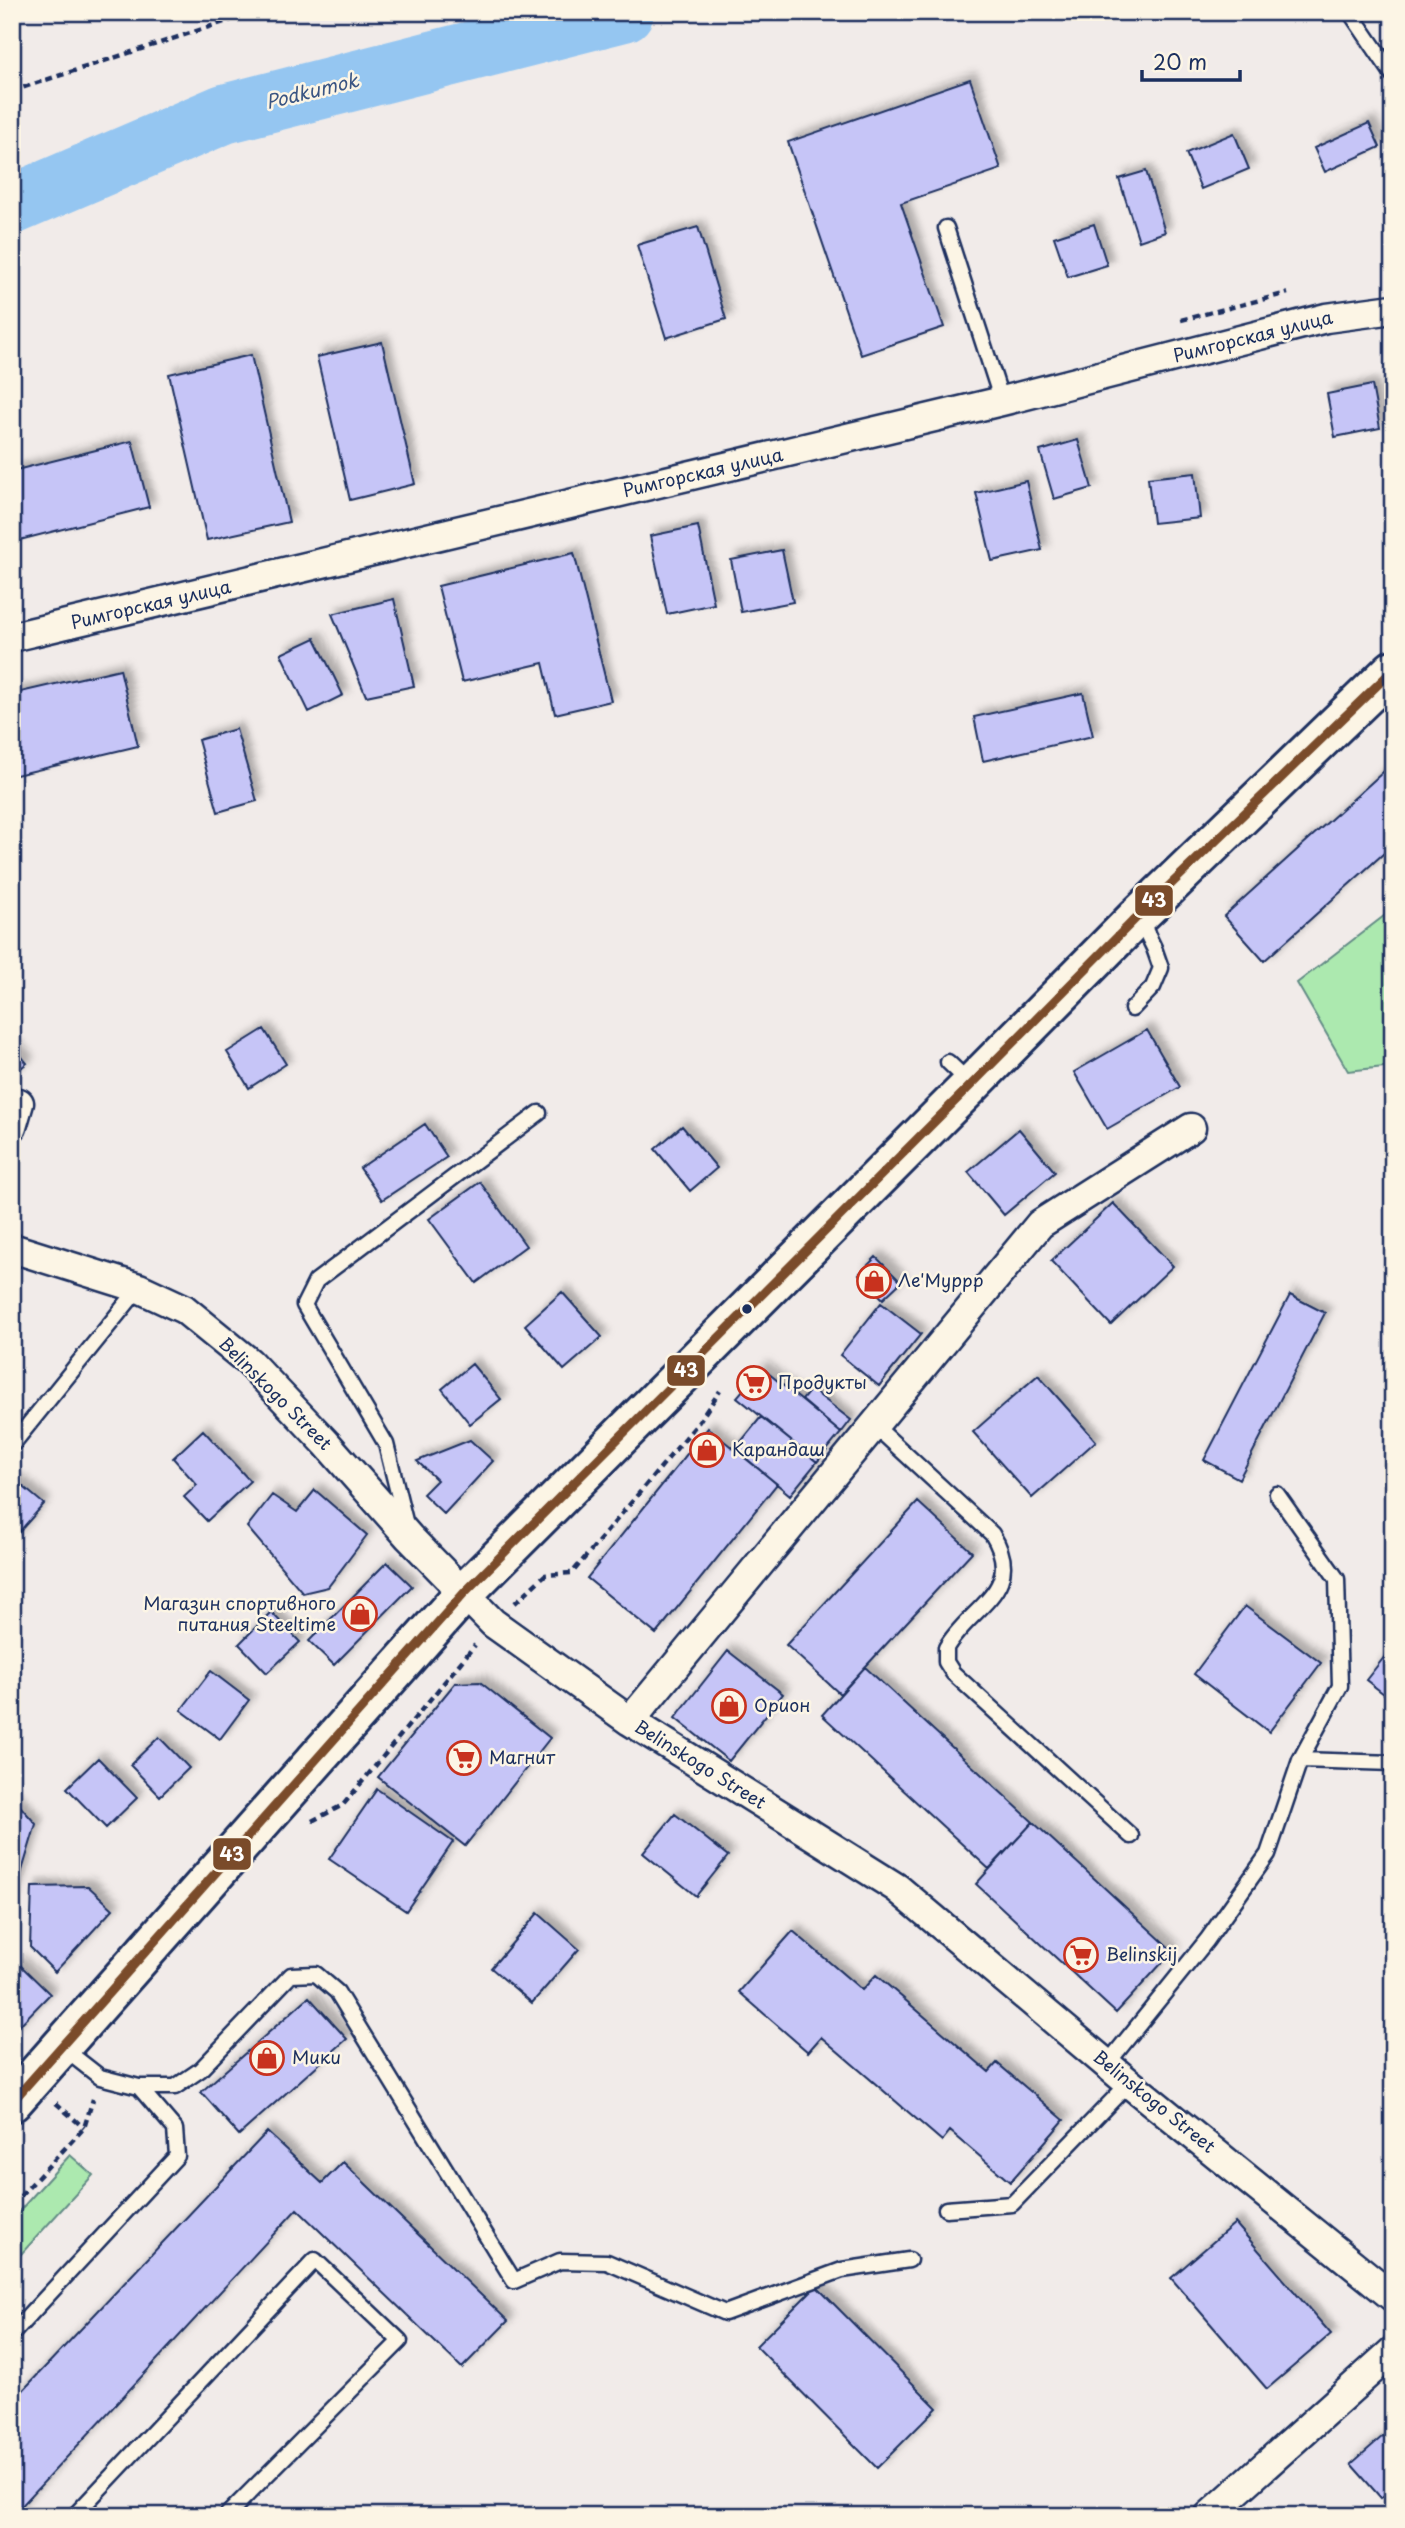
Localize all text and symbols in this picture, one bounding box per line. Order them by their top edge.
scale bar [1142,38,1240,82]
text: 20 m [1153,45,1207,77]
water label: Podkumok [262,65,362,115]
street label: Римгорская улица [1170,303,1336,368]
street label: Римгорская улица [620,440,786,503]
street label: Римгорская улица [68,572,234,635]
line badge: 43 [1134,884,1174,917]
text: 43 [1141,885,1167,913]
shop icon: Ле'Муррр [855,1262,893,1300]
place label: Ле'Муррр [898,1266,984,1293]
unlabelled marker [740,1302,754,1316]
street label: Belinskogo Street [213,1330,339,1456]
line badge: 43 [666,1354,706,1387]
text: 43 [673,1355,699,1383]
supermarket icon: Продукты [735,1364,773,1402]
place label: Продукты [778,1368,867,1395]
shop icon: Карандаш [688,1431,726,1469]
place label: Карандаш [732,1435,825,1462]
place label: Магазин спортивного питания Steeltime [143,1589,336,1637]
shop icon: Магазин спортивного питания Steeltime [341,1595,379,1633]
shop icon: Орион [710,1687,748,1725]
place label: Орион [754,1691,811,1718]
street label: Belinskogo Street [630,1712,772,1815]
supermarket icon: Магнит [445,1739,483,1777]
place label: Магнит [489,1743,556,1770]
line badge: 43 [212,1837,252,1871]
text: 43 [219,1839,245,1867]
supermarket icon: Belinskij [1062,1936,1100,1974]
place label: Belinskij [1106,1940,1177,1967]
shop icon: Мики [248,2039,286,2077]
place label: Мики [292,2043,341,2070]
street label: Belinskogo Street [1088,2043,1222,2159]

